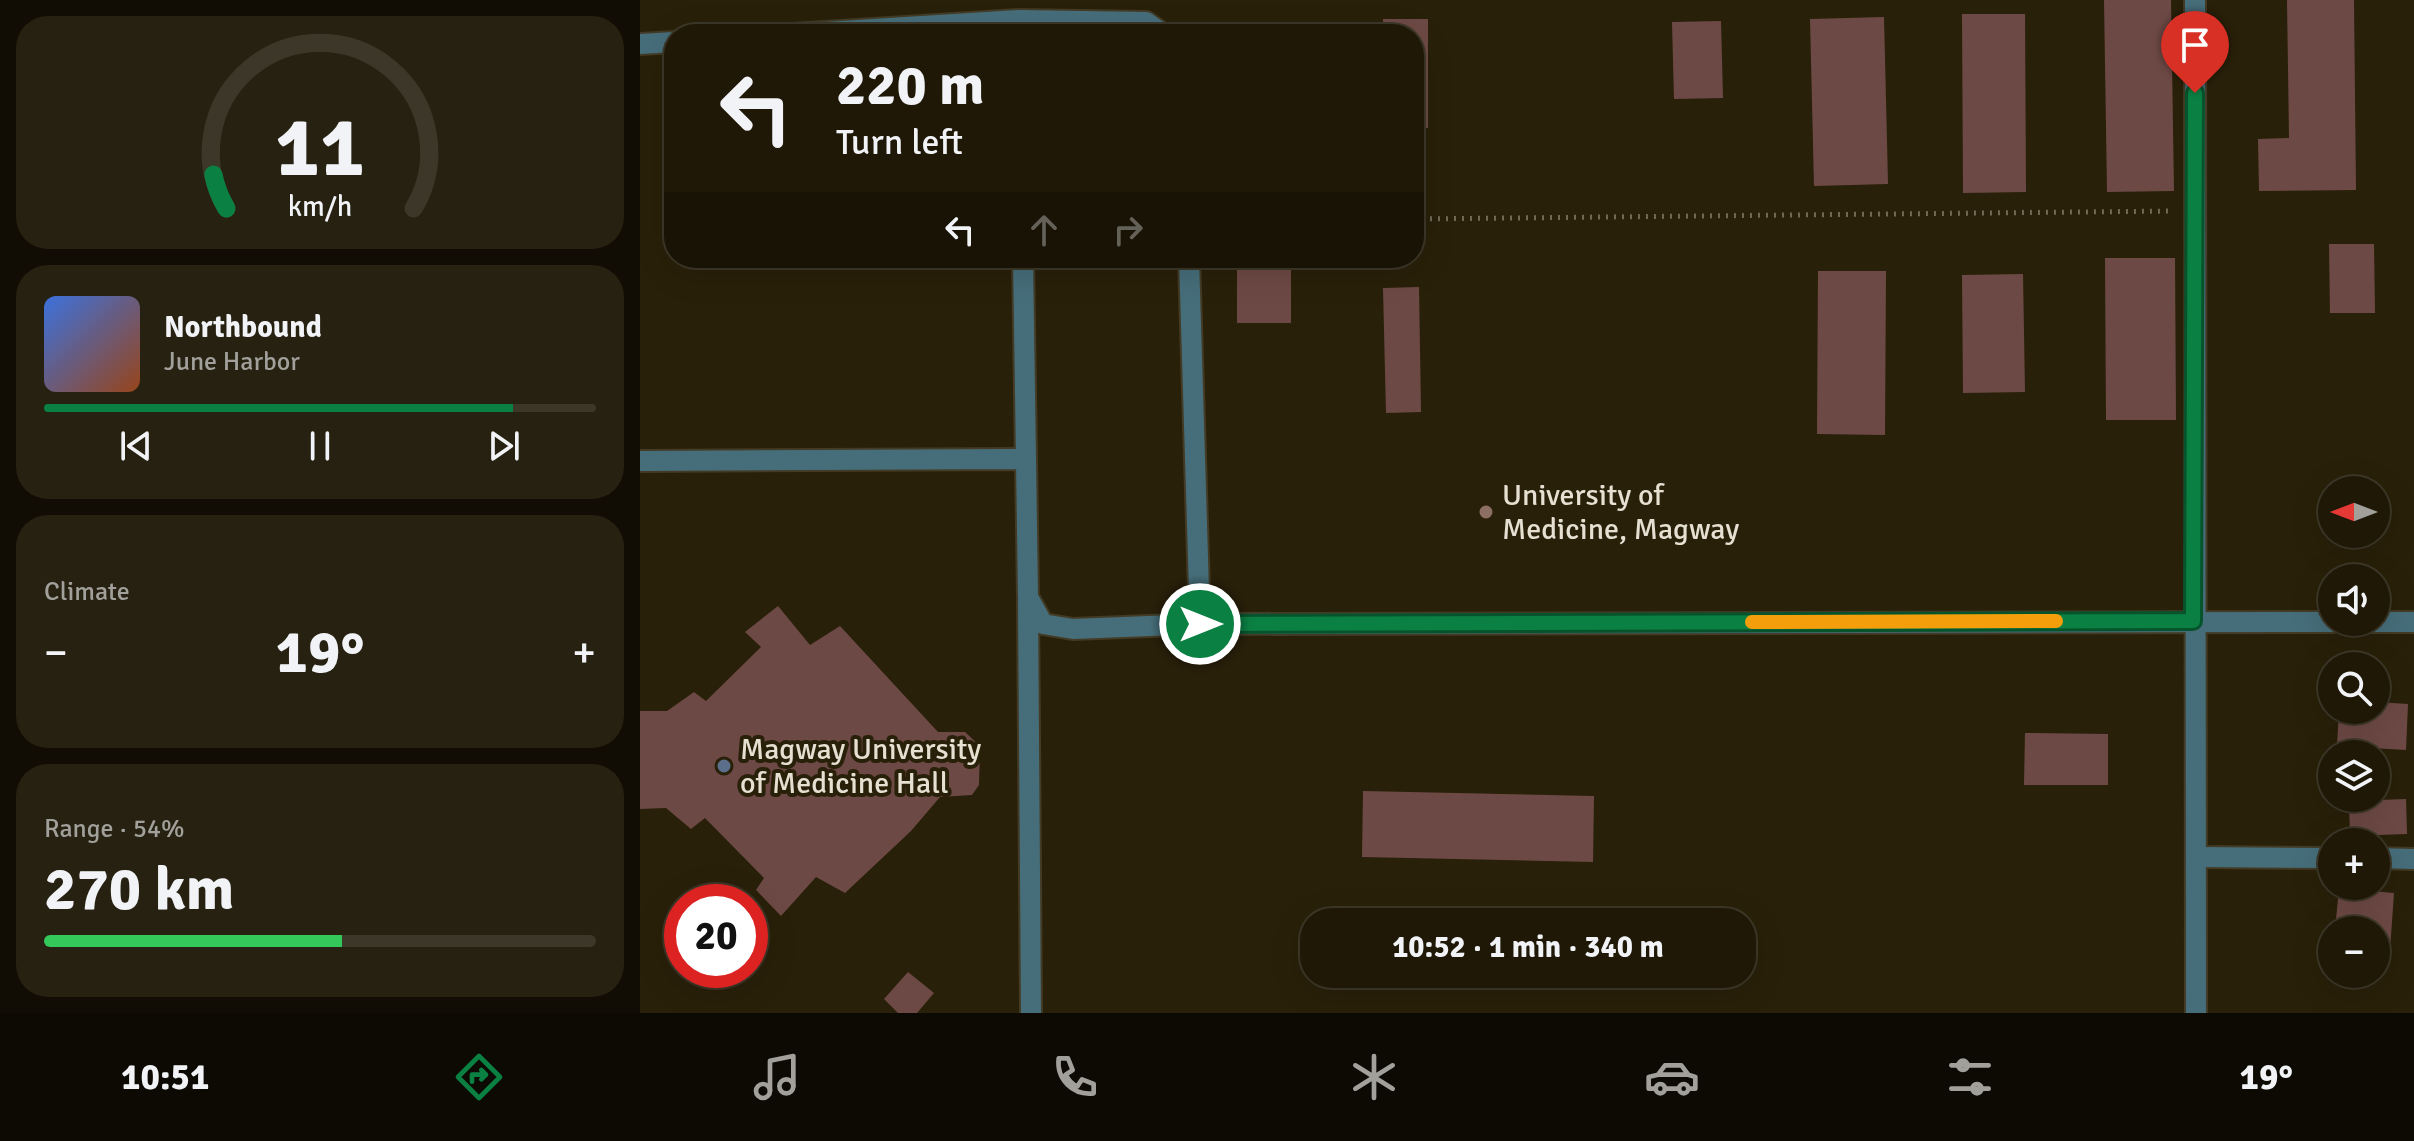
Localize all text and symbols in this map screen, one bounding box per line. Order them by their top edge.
pin [2161,11,2229,93]
icon: arrive [2173,23,2217,67]
text: 220 m [836,51,984,120]
icon: left [704,56,808,160]
text: 11 [275,96,365,198]
text: Turn left [836,120,963,165]
text: km/h [288,189,352,224]
icon: left [938,208,982,252]
icon: ahead [1022,208,1066,252]
icon: right [1106,208,1150,252]
text: Northbound [164,309,322,346]
text: June Harbor [164,346,300,378]
icon: previous [114,424,158,468]
icon: pause [298,424,342,468]
icon: next [482,424,526,468]
north arrow [2318,476,2390,548]
map controls [2318,476,2390,988]
place label: University of Medicine, Magway [1502,477,1739,548]
marker: University of Medicine, Magway [1477,503,1495,521]
button: sound [2318,564,2390,636]
text: Climate [44,576,130,608]
position arrow [1158,582,1242,666]
text: 19° [276,616,364,690]
text: − [44,626,68,680]
text: + [572,626,596,680]
button: search [2318,652,2390,724]
place label: Magway University of Medicine Hall [740,731,981,802]
button: layers [2318,740,2390,812]
marker: Magway University of Medicine Hall [715,757,733,775]
text: Range · 54% [44,813,185,845]
button: + [2318,828,2390,900]
text: 270 km [44,853,234,927]
speed limit sign: 20 [664,884,768,988]
button: − [2318,916,2390,988]
text: 10:52 · 1 min · 340 m [1392,929,1664,966]
icon: directions [451,1049,507,1105]
icon: music [749,1049,805,1105]
icon: phone [1047,1049,1103,1105]
icon: climate [1346,1049,1402,1105]
icon: car [1644,1049,1700,1105]
icon: filters [1942,1049,1998,1105]
text: 10:51 [121,1055,209,1100]
text: 19° [2240,1055,2293,1100]

